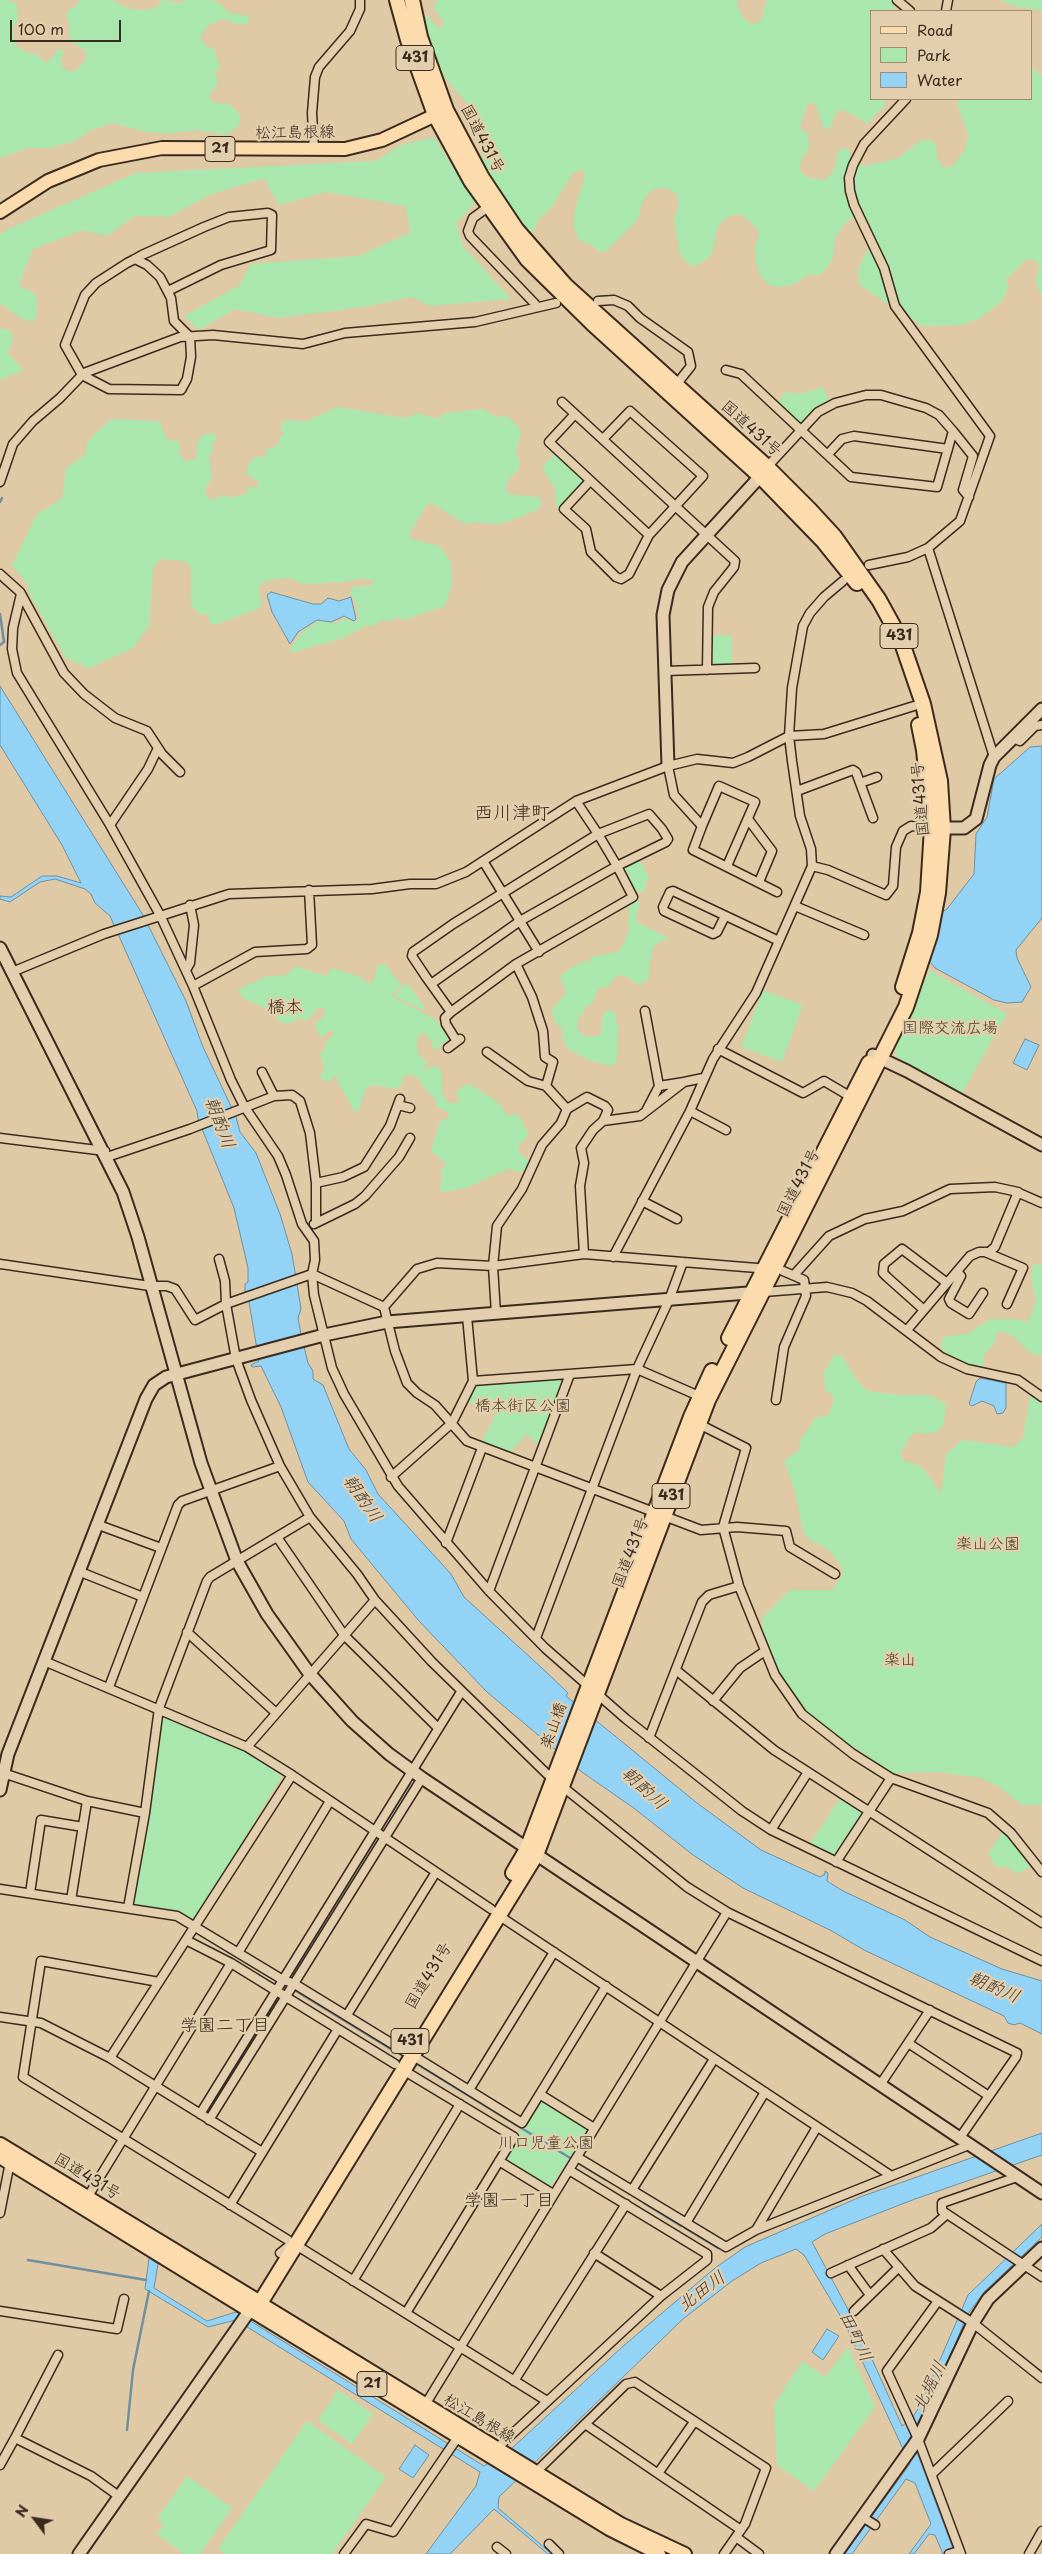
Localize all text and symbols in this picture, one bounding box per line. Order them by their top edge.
scale bar [12,10,124,42]
legend [870,10,1032,100]
text: 100 m [18,17,64,40]
text: Road [917,18,953,41]
text: Park [917,43,951,66]
road number: 431 [396,46,434,70]
text: Water [917,68,962,91]
street label: 国道431号 [456,101,508,177]
street label: 松江島根線 [255,123,335,143]
road number: 21 [205,136,235,162]
street label: 国道431号 [717,397,785,461]
road number: 431 [880,624,918,648]
street label: 国道431号 [908,761,934,837]
district label: 西川津町 [474,803,550,825]
district label: 橋本 [267,997,303,1019]
park label: 国際交流広場 [902,1019,998,1039]
water label: 朝酌川 [199,1094,239,1152]
street label: 国道431号 [773,1145,825,1221]
park label: 橋本街区公園 [475,1397,571,1417]
water label: 朝酌川 [338,1471,386,1527]
road number: 431 [652,1484,690,1508]
street label: 国道431号 [609,1515,653,1591]
park label: 楽山公園 [956,1535,1020,1555]
park label: 楽山 [884,1651,916,1671]
street label: 楽山橋 [537,1700,571,1752]
water label: 朝酌川 [617,1763,671,1815]
street label: 国道431号 [402,1939,456,2013]
water label: 朝酌川 [965,1968,1023,2008]
district label: 学園二丁目 [180,2015,270,2037]
road number: 431 [391,2028,429,2054]
park label: 川口児童公園 [498,2134,594,2154]
street label: 国道431号 [50,2150,124,2204]
district label: 学園一丁目 [464,2190,554,2212]
water label: 北田川 [674,2267,730,2317]
water label: 田町川 [833,2308,877,2366]
water label: 北堀川 [908,2358,952,2416]
road number: 21 [357,2372,387,2396]
street label: 松江島根線 [440,2390,518,2448]
north arrow [10,2494,60,2544]
text: N [10,2501,34,2521]

